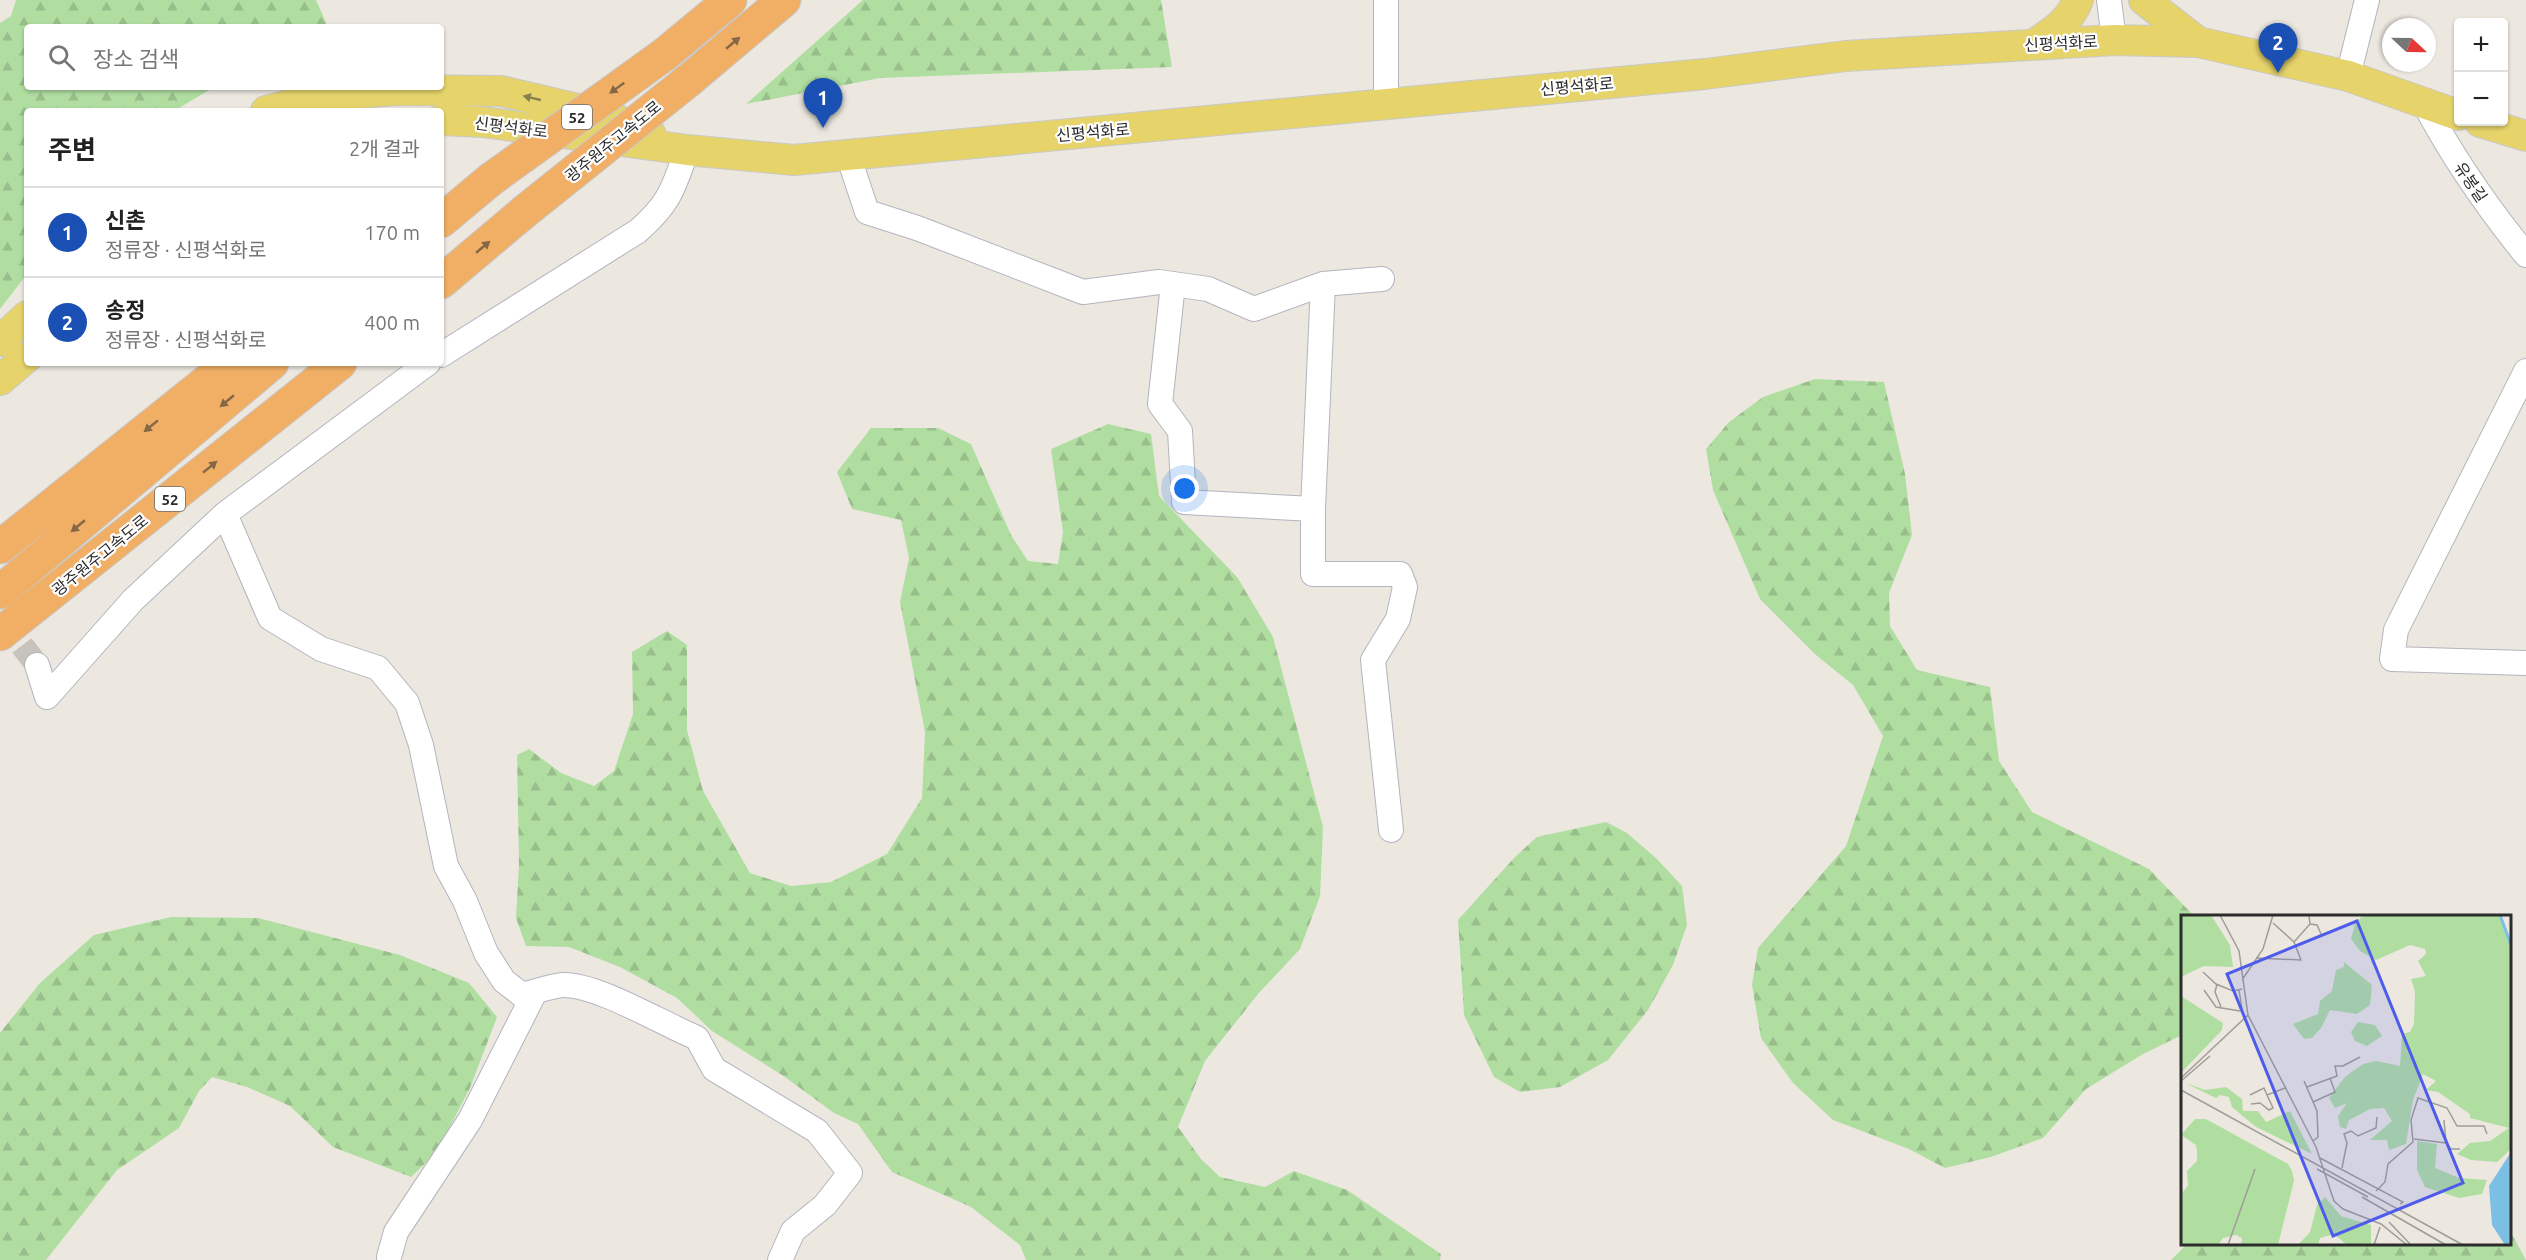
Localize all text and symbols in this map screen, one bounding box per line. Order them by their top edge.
north arrow [2382,18,2436,72]
map controls [2454,18,2508,126]
button: + [2454,18,2508,72]
pin: 2 [2258,23,2298,73]
search box [24,24,444,90]
street label: 신평석화로 [2024,32,2098,54]
one-way arrow [725,36,741,49]
icon: search [45,41,78,74]
text: 장소 검색 [93,46,179,71]
button: − [2454,72,2508,126]
street label: 신평석화로 [1540,74,1615,98]
pin: 1 [804,78,842,128]
one-way arrow [610,82,626,94]
one-way arrow [523,93,542,103]
street label: 광주원주고속도로 [562,97,665,185]
road number: 52 [562,105,592,129]
street label: 신평석화로 [473,114,549,140]
street label: 신평석화로 [1056,120,1131,144]
text: 주변 [48,135,96,164]
text: 2개 결과 [349,137,420,160]
street label: 유봉길 [2451,159,2491,205]
text: 신촌 [105,207,145,232]
text: 1 [62,221,73,244]
text: 170 m [364,221,420,244]
text: 정류장 · 신평석화로 [105,238,266,261]
one-way arrow [475,240,491,253]
text: 송정 [105,297,145,322]
text: 2 [62,311,73,334]
text: 400 m [364,311,420,334]
text: 정류장 · 신평석화로 [105,328,266,351]
one-way arrow [219,394,235,407]
one-way arrow [143,419,159,432]
one-way arrow [202,461,217,474]
your location [1170,474,1199,503]
road number: 52 [155,487,185,511]
street label: 광주원주고속도로 [49,511,152,599]
one-way arrow [70,520,86,533]
inset map [2181,915,2511,1245]

